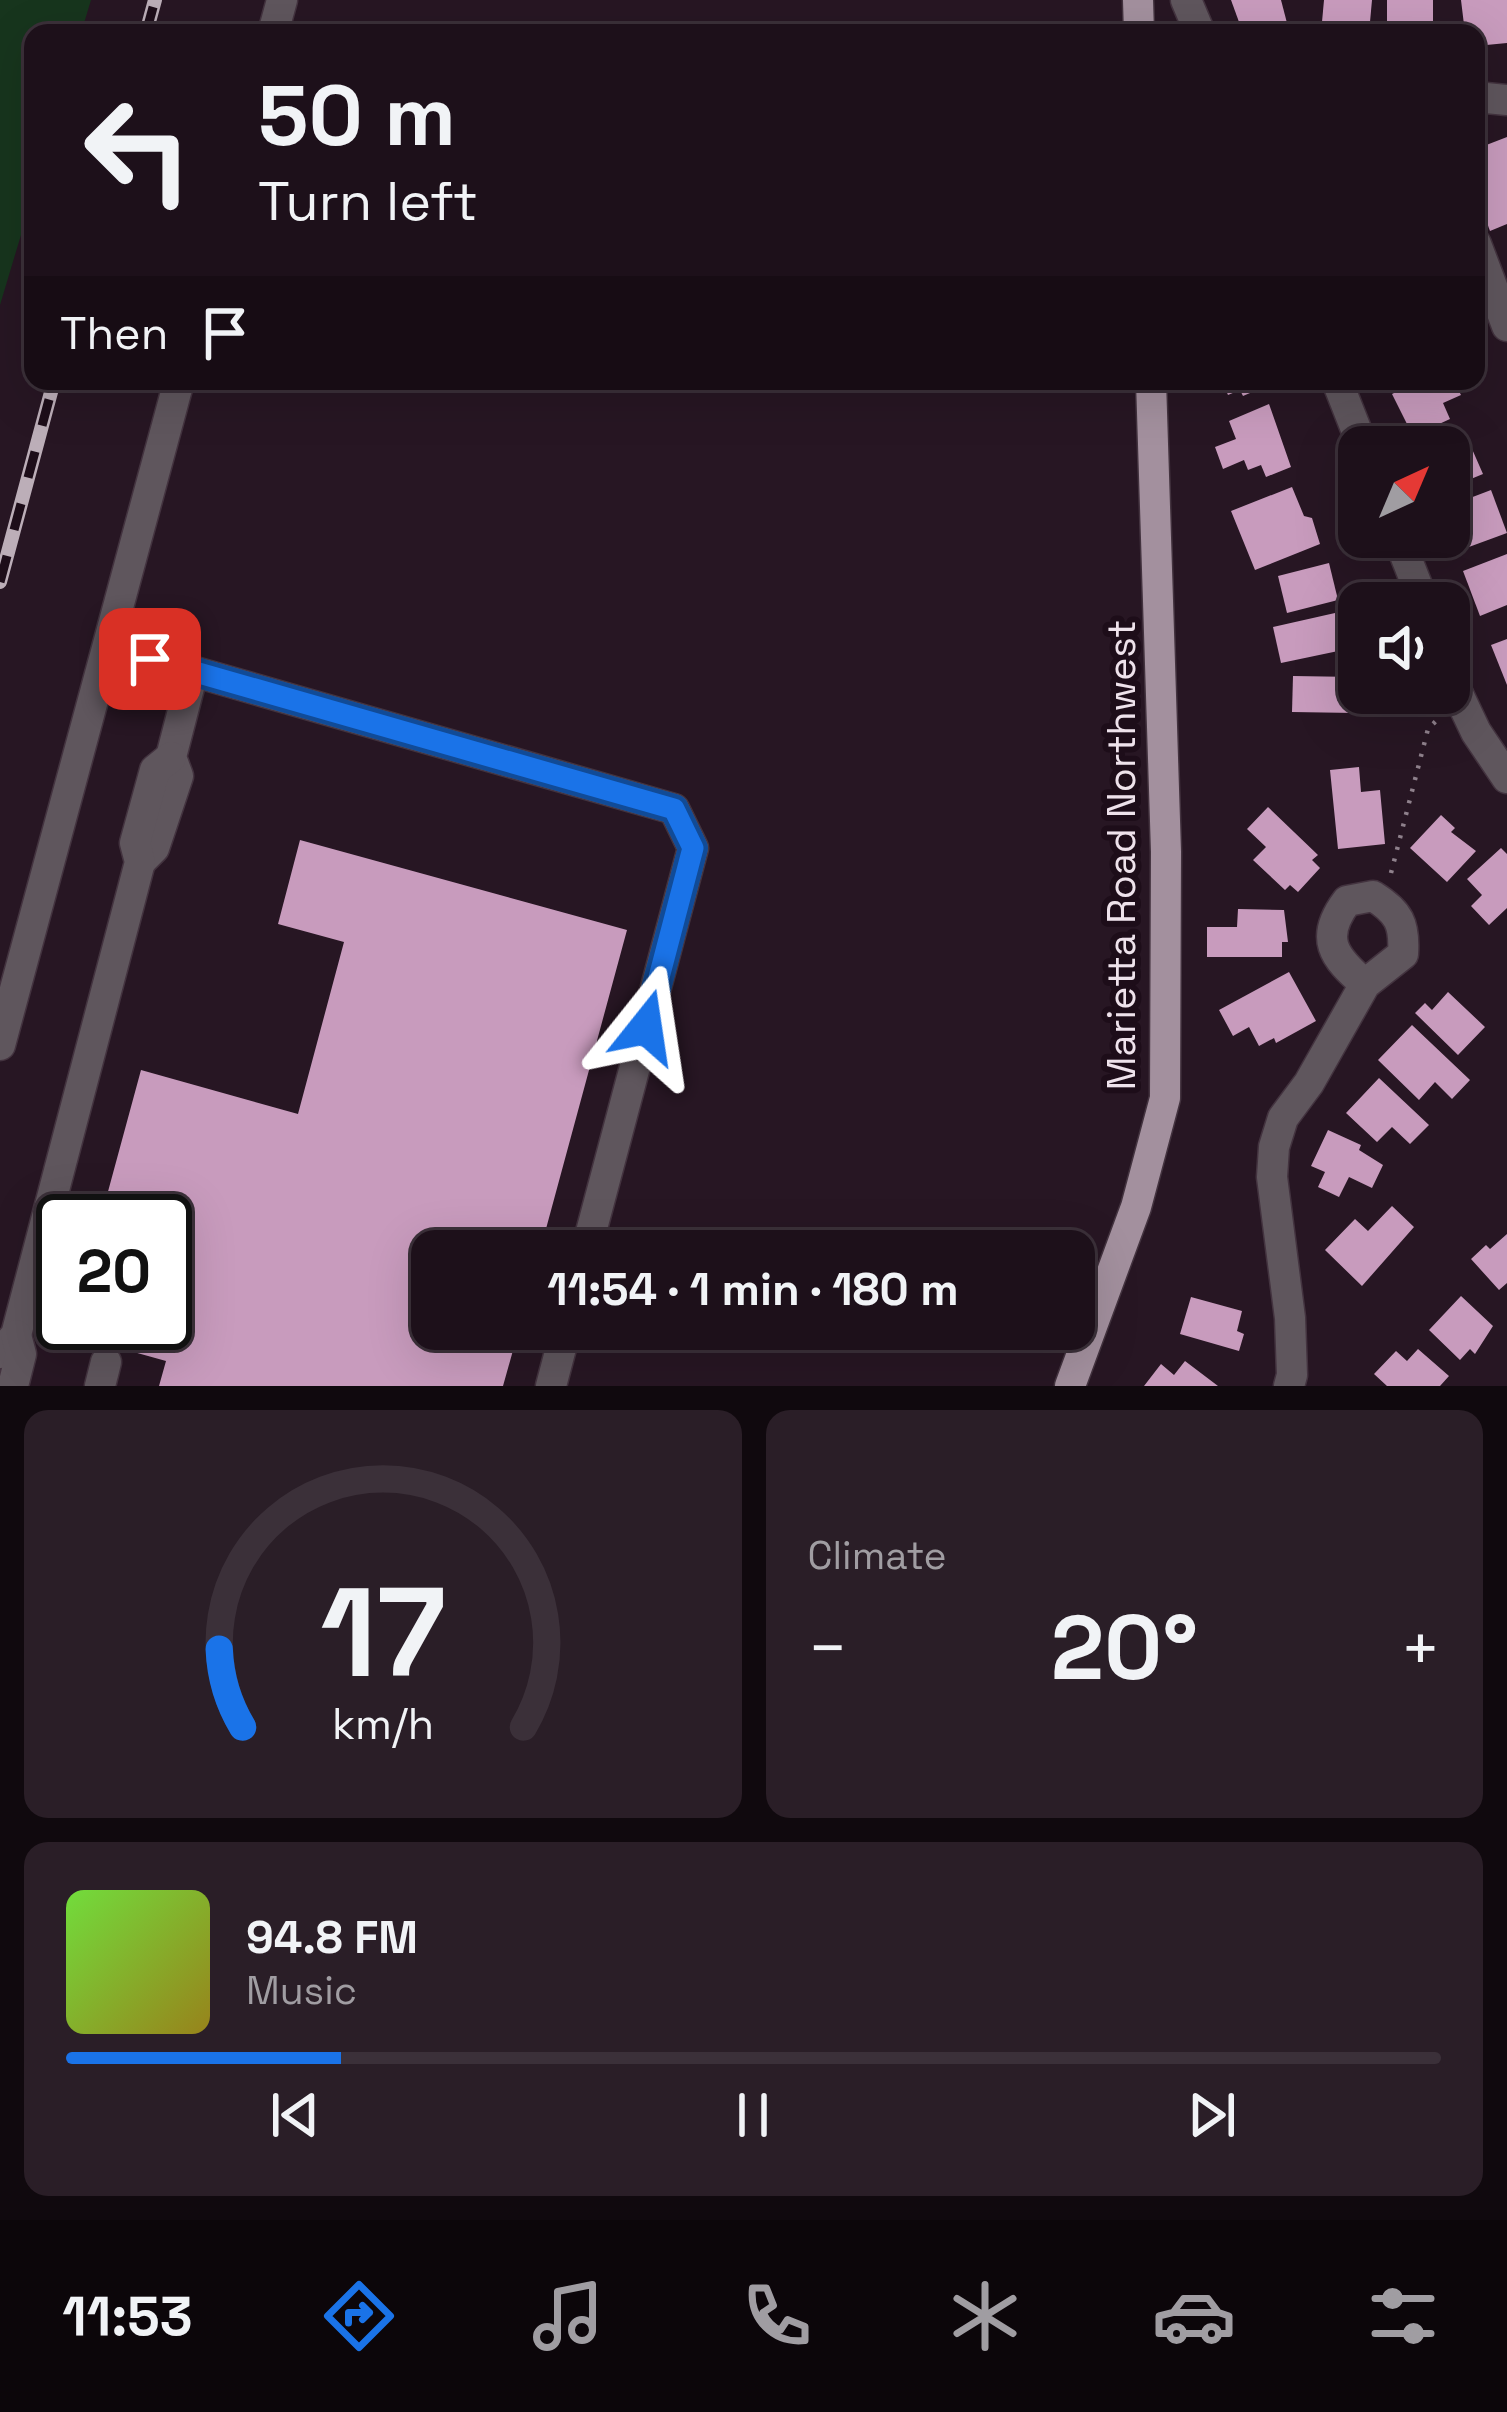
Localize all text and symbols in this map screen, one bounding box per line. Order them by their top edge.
text: 50 m [258,62,456,170]
icon: left [60,72,216,228]
text: Turn left [258,167,478,236]
icon: arrive [192,300,258,366]
text: Then [60,305,168,362]
north arrow [1338,426,1470,558]
map controls [1338,426,1470,714]
button: sound [1338,582,1470,714]
pin [99,608,201,710]
street label: Marietta Road Northwest [1097,620,1146,1090]
icon: arrive [117,626,183,692]
position arrow [583,964,709,1090]
speed limit sign: 20 [36,1194,192,1350]
text: 11:54 · 1 min · 180 m [547,1261,959,1318]
text: Climate [808,1531,947,1580]
text: 17 [320,1553,446,1712]
text: 20° [1051,1590,1198,1705]
text: − [808,1606,848,1690]
text: + [1400,1606,1441,1690]
text: km/h [332,1697,434,1752]
text: 94.8 FM [246,1909,418,1966]
text: Music [246,1966,357,2015]
icon: previous [262,2082,328,2148]
icon: pause [720,2082,786,2148]
icon: next [1179,2082,1245,2148]
icon: directions [317,2274,401,2358]
icon: music [526,2274,610,2358]
icon: phone [735,2274,819,2358]
icon: climate [943,2274,1027,2358]
icon: car [1152,2274,1236,2358]
icon: filters [1361,2274,1445,2358]
text: 11:53 [62,2282,192,2351]

